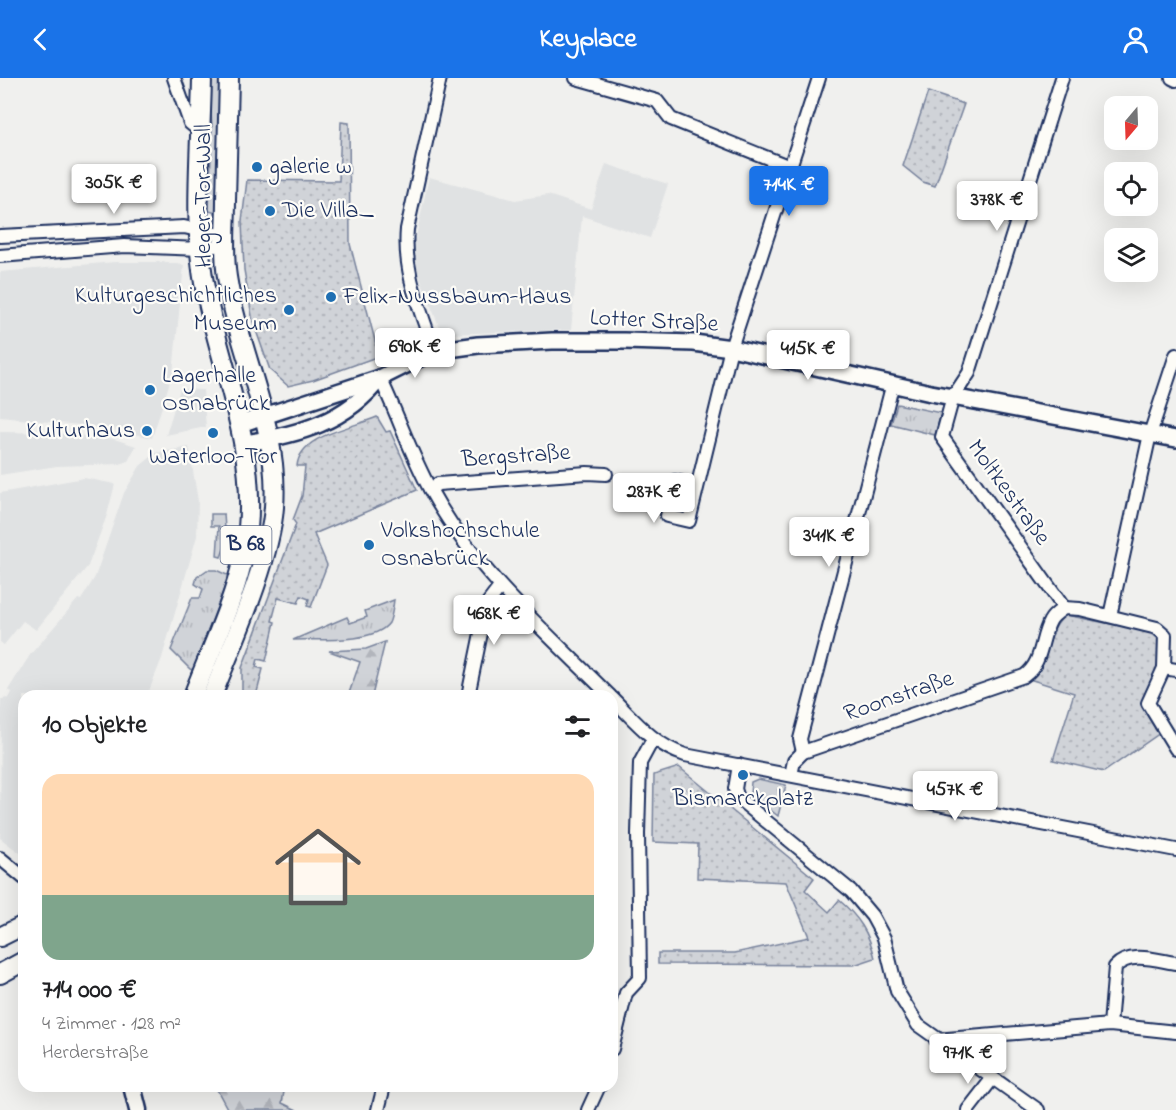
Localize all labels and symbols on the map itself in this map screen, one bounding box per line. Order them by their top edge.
north arrow [1104,96,1158,150]
street label: Heger-Tor-Wall [187,124,222,268]
place label: galerie w [268,150,352,185]
marker: galerie w [250,160,264,174]
pin: 305K € [65,164,163,215]
pin: 714K € [740,166,838,217]
pin: 378K € [948,181,1046,232]
place label: Die Villa_ [281,194,375,229]
marker: Die Villa_ [263,204,277,218]
place label: Kulturgeschichtliches Museum [75,279,277,342]
place label: Felix-Nussbaum-Haus [342,280,571,315]
marker: Felix-Nussbaum-Haus [324,290,338,304]
street label: Lotter Straße [589,301,720,343]
marker: Kulturgeschichtliches Museum [282,303,296,317]
pin: 690K € [366,328,464,379]
pin: 415K € [759,330,857,381]
place label: Lagerhalle Osnabrück [162,359,270,422]
marker: Lagerhalle Osnabrück [143,383,157,397]
place label: Kulturhaus [26,414,135,449]
marker: Kulturhaus [140,424,154,438]
marker: Waterloo-Tor [206,426,220,440]
street label: Moltkestraße [957,433,1059,554]
street label: Bergstraße [459,436,572,478]
place label: Waterloo-Tor [149,440,278,475]
pin: 287K € [605,473,703,524]
place label: Volkshochschule Osnabrück [380,514,540,577]
pin: 341K € [780,517,878,568]
road number: B 68 [220,526,272,564]
marker: Volkshochschule Osnabrück [362,538,376,552]
pin: 468K € [445,595,543,646]
street label: Roonstraße [839,662,959,732]
marker: Bismarckplatz [736,768,750,782]
pin: 457K € [906,771,1004,822]
place label: Bismarckplatz [672,782,814,817]
pin: 971K € [919,1034,1017,1085]

